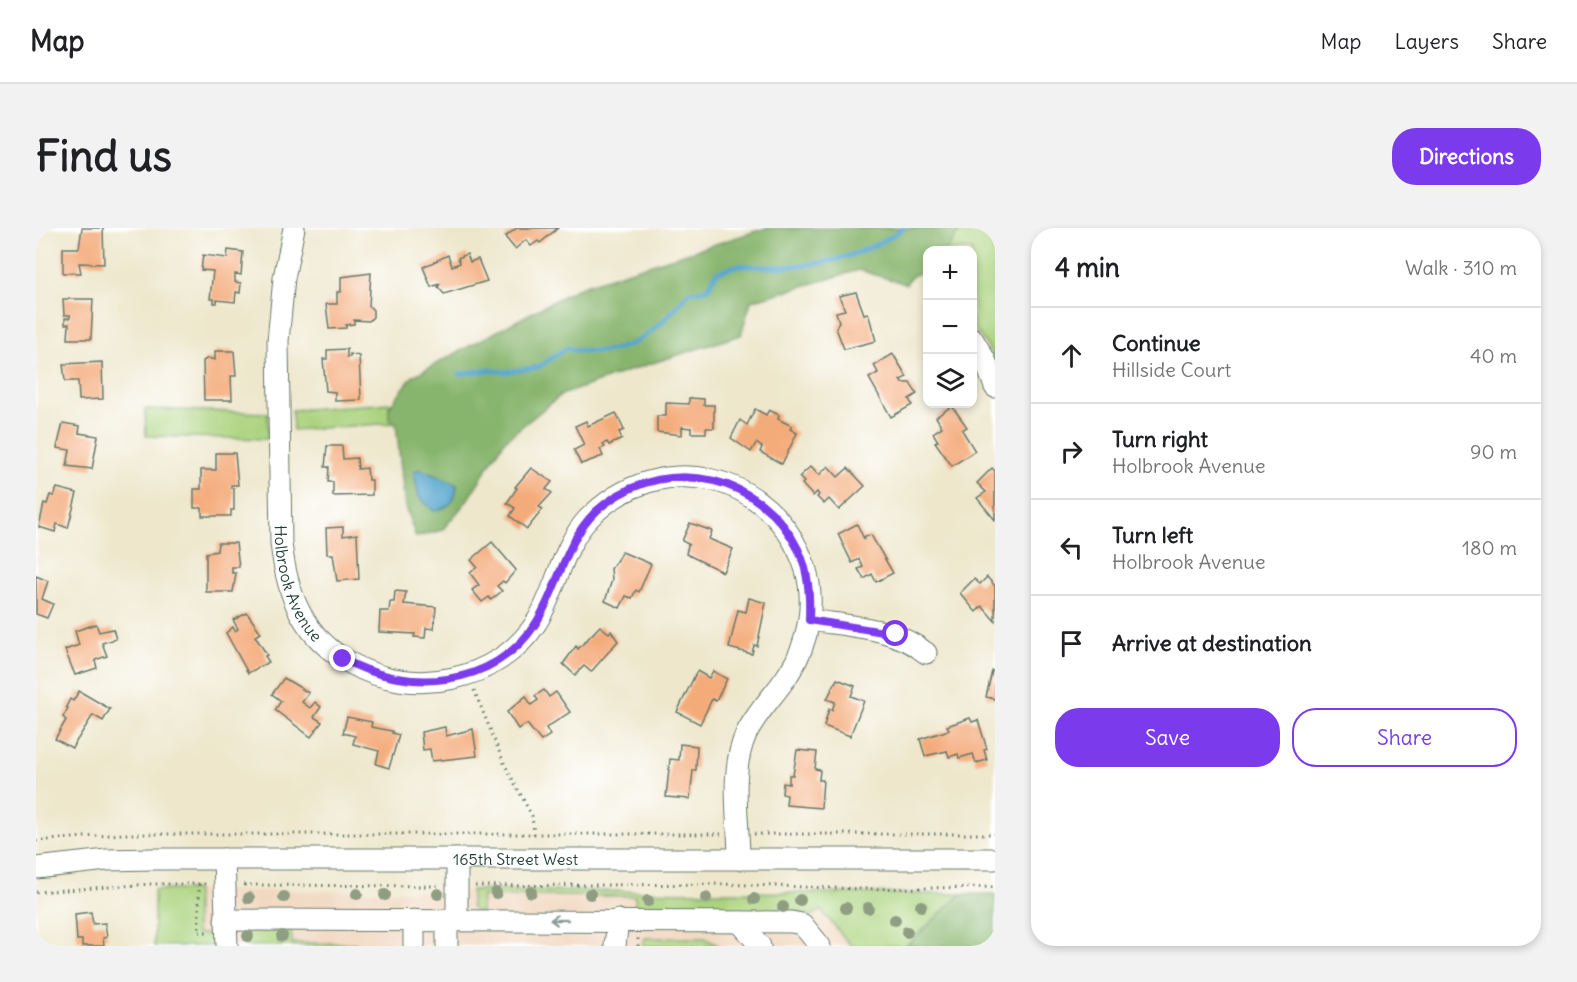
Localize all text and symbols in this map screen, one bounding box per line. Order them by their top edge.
text: Map [30,23,84,59]
text: Map [1321,28,1361,55]
text: Layers [1394,28,1459,55]
text: Share [1492,28,1547,55]
button: Directions [1392,128,1541,185]
text: Find us [36,130,172,182]
map controls [923,246,977,408]
button: + [923,246,977,300]
text: 4 min [1055,251,1120,284]
text: Walk · 310 m [1405,255,1517,280]
button: − [923,300,977,354]
text: Continue [1112,329,1201,357]
icon: ahead [1055,339,1088,372]
text: 40 m [1470,343,1517,368]
button: layers [923,354,977,408]
text: Hillside Court [1112,357,1231,382]
text: Turn right [1112,425,1208,453]
icon: right [1055,435,1088,468]
text: 90 m [1470,439,1517,464]
text: Holbrook Avenue [1112,453,1266,478]
text: Turn left [1112,521,1193,549]
street label: Holbrook Avenue [271,525,326,646]
icon: left [1055,531,1088,564]
text: 180 m [1462,535,1517,560]
text: Holbrook Avenue [1112,549,1266,574]
route start [882,620,908,646]
icon: arrive [1055,627,1088,660]
text: Arrive at destination [1112,629,1312,657]
route end [329,645,355,671]
button: Save [1055,708,1280,767]
button: Share [1292,708,1517,767]
street label: 165th Street West [453,849,579,869]
one-way arrow [550,914,570,926]

